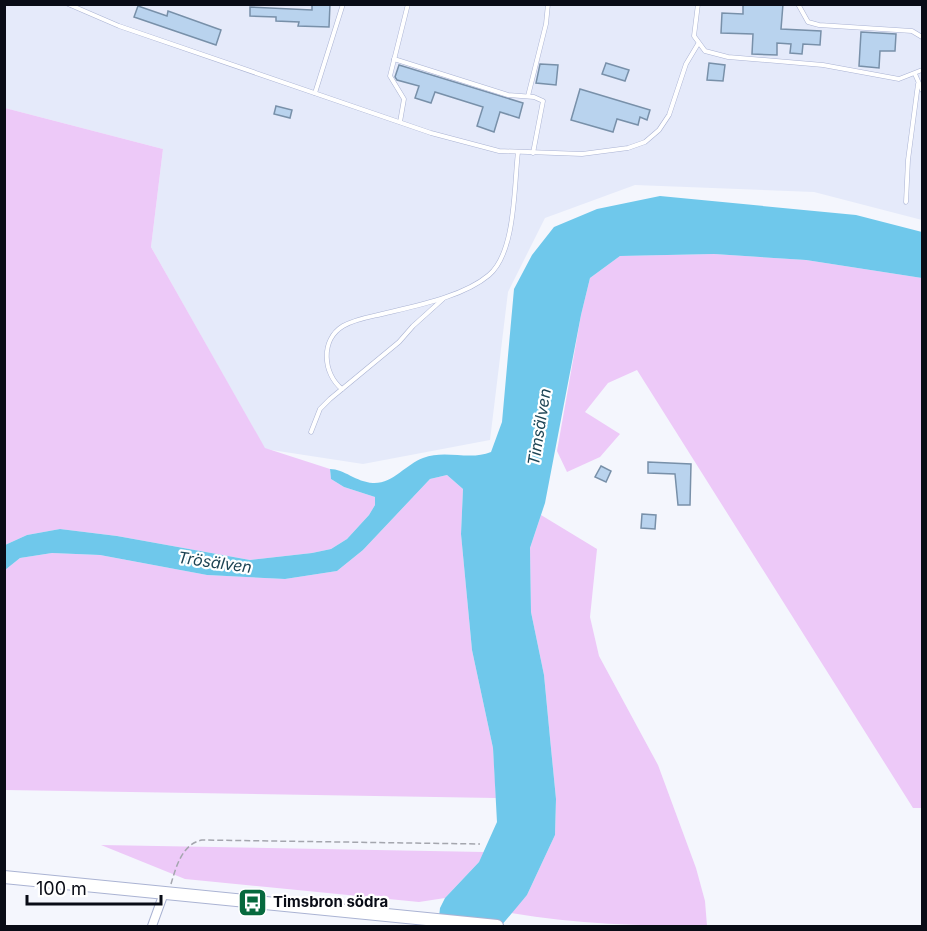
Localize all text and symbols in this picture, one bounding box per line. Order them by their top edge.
water label: Timsälven [523,387,555,467]
water label: Trösälven [177,547,253,577]
scale bar [27,868,160,906]
text: 100 m [36,878,87,899]
bus stop icon: Timsbron södra [236,886,268,918]
place label: Timsbron södra [273,892,388,911]

